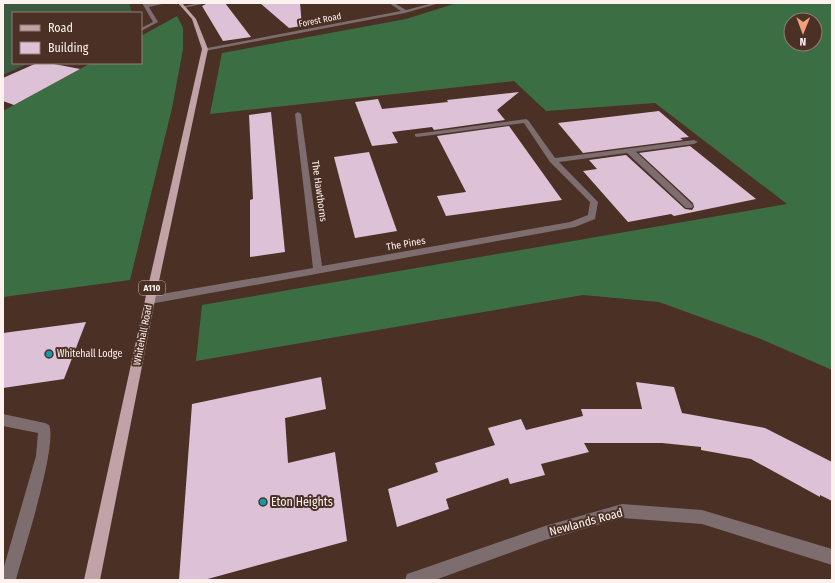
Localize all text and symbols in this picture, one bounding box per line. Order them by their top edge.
street label: Forest Road [298,11,342,29]
legend [12,12,142,64]
north arrow [783,12,823,52]
text: Road [48,21,73,35]
text: N [799,35,806,48]
text: Building [48,41,89,55]
street label: The Hawthorns [309,160,329,222]
street label: The Pines [386,235,426,253]
road number: A110 [139,281,165,295]
street label: Whitehall Road [131,304,155,366]
place label: Whitehall Lodge [57,348,122,360]
marker: Whitehall Lodge [44,349,54,359]
place label: Eton Heights [271,495,333,509]
marker: Eton Heights [258,497,268,507]
street label: Newlands Road [548,505,624,539]

